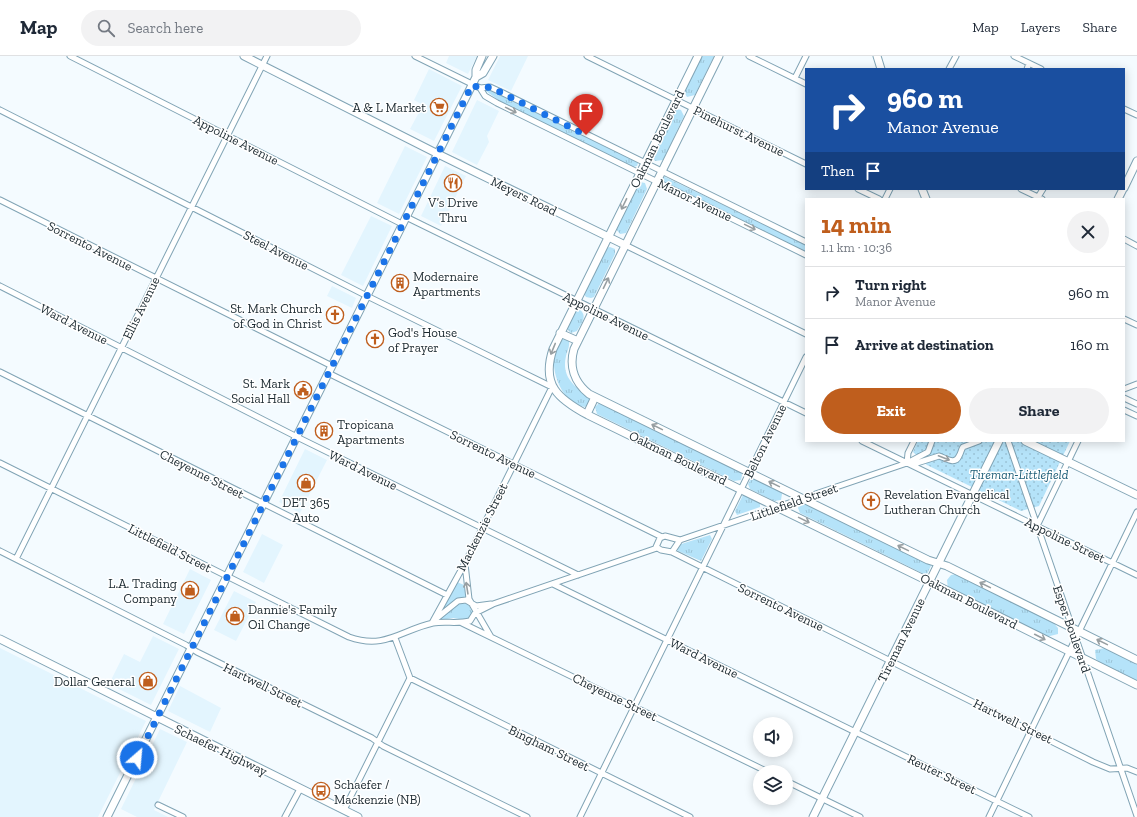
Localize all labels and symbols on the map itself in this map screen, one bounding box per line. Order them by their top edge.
street label: Oakman Boulevard [627,88,687,190]
pin [569,94,603,135]
supermarket icon: A & L Market [429,97,449,117]
place label: A & L Market [352,100,426,115]
street label: Pinehurst Avenue [691,103,787,159]
one-way arrow [505,107,517,114]
street label: Appoline Avenue [191,112,281,168]
restaurant icon: V’s Drive Thru [443,173,463,193]
street label: Meyers Road [488,174,560,218]
street label: Manor Avenue [655,176,735,224]
place label: V’s Drive Thru [427,195,478,225]
one-way arrow [620,198,627,210]
street label: Sorrento Avenue [45,218,135,274]
one-way arrow [744,224,756,231]
street label: Steel Avenue [241,227,311,273]
place label: Modernaire Apartments [413,269,481,299]
building icon: Modernaire Apartments [390,273,410,293]
street label: Ellis Avenue [119,274,163,342]
one-way arrow [603,278,610,290]
street label: Appoline Avenue [561,289,651,343]
street label: Ward Avenue [38,300,110,348]
place label: St. Mark Church of God in Christ [230,301,323,331]
church icon: St. Mark Church of God in Christ [325,305,345,325]
place label: God's House of Prayer [388,325,457,355]
church icon: God's House of Prayer [365,329,385,349]
one-way arrow [549,342,556,354]
place label: St. Mark Social Hall [231,376,291,406]
public building icon: St. Mark Social Hall [293,380,313,400]
street label: Belton Avenue [741,402,789,480]
place label: Tropicana Apartments [337,417,405,447]
building icon: Tropicana Apartments [314,421,334,441]
one-way arrow [652,423,664,430]
street label: Sorrento Avenue [448,427,538,481]
street label: Oakman Boulevard [627,428,729,488]
street label: Cheyenne Street [157,446,247,502]
street label: Ward Avenue [326,447,400,493]
one-way arrow [938,455,950,463]
park label: Tireman-Littlefield [970,467,1069,482]
shop icon: DET 365 Auto [296,473,316,493]
street label: Mackenzie Street [453,480,511,573]
street label: Littlefield Street [748,480,840,524]
one-way arrow [768,480,780,487]
place label: Revelation Evangelical Lutheran Church [884,487,1010,517]
church icon: Revelation Evangelical Lutheran Church [861,491,881,511]
place label: DET 365 Auto [282,495,330,525]
street label: Appoline Street [1023,514,1108,566]
one-way arrow [798,517,810,524]
street label: Littlefield Street [126,521,214,575]
one-way arrow [898,543,910,551]
street label: Oakman Boulevard [918,570,1020,632]
place label: L.A. Trading Company [108,576,177,606]
shop icon: L.A. Trading Company [180,580,200,600]
street label: Sorrento Avenue [736,580,826,634]
one-way arrow [980,581,992,588]
one-way arrow [463,582,471,595]
street label: Esper Boulevard [1050,583,1094,675]
street label: Tireman Avenue [874,595,928,685]
place label: Dannie's Family Oil Change [248,602,338,632]
shop icon: Dannie's Family Oil Change [225,606,245,626]
one-way arrow [1033,634,1045,641]
street label: Ward Avenue [667,635,741,681]
one-way arrow [1096,638,1108,646]
street label: Hartwell Street [221,659,305,711]
street label: Cheyenne Street [570,670,660,724]
shop icon: Dollar General [138,671,158,691]
place label: Dollar General [54,674,136,689]
street label: Hartwell Street [971,695,1055,747]
street label: Schaefer Highway [172,721,270,779]
street label: Bingham Street [506,722,592,774]
position arrow [116,737,158,779]
street label: Reuter Street [905,751,979,797]
place label: Schaefer / Mackenzie (NB) [334,777,421,807]
bus stop icon: Schaefer / Mackenzie (NB) [311,781,331,801]

